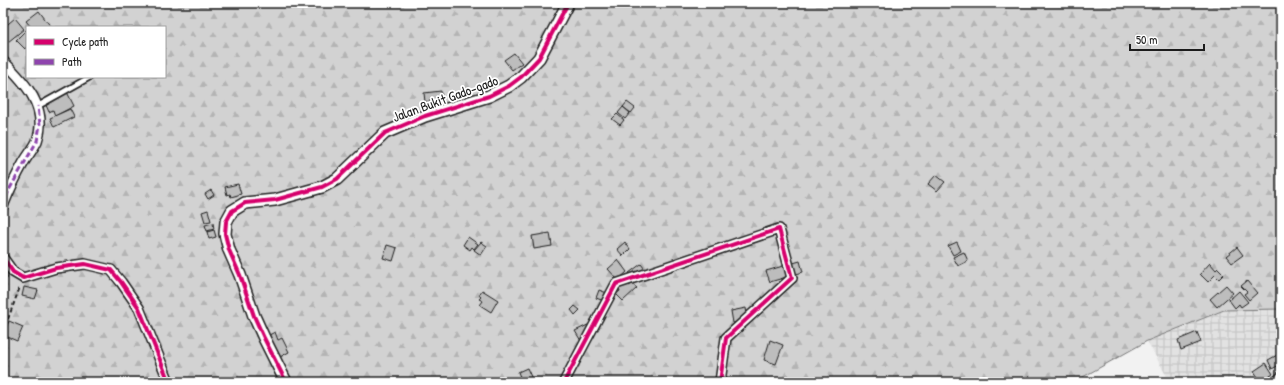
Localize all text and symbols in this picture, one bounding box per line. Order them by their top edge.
legend [26,26,166,78]
scale bar [1130,26,1204,52]
text: 50 m [1136,31,1157,48]
text: Cycle path [62,33,108,50]
text: Path [62,53,82,70]
street label: Jalan Bukit Gado-gado [390,70,501,127]

